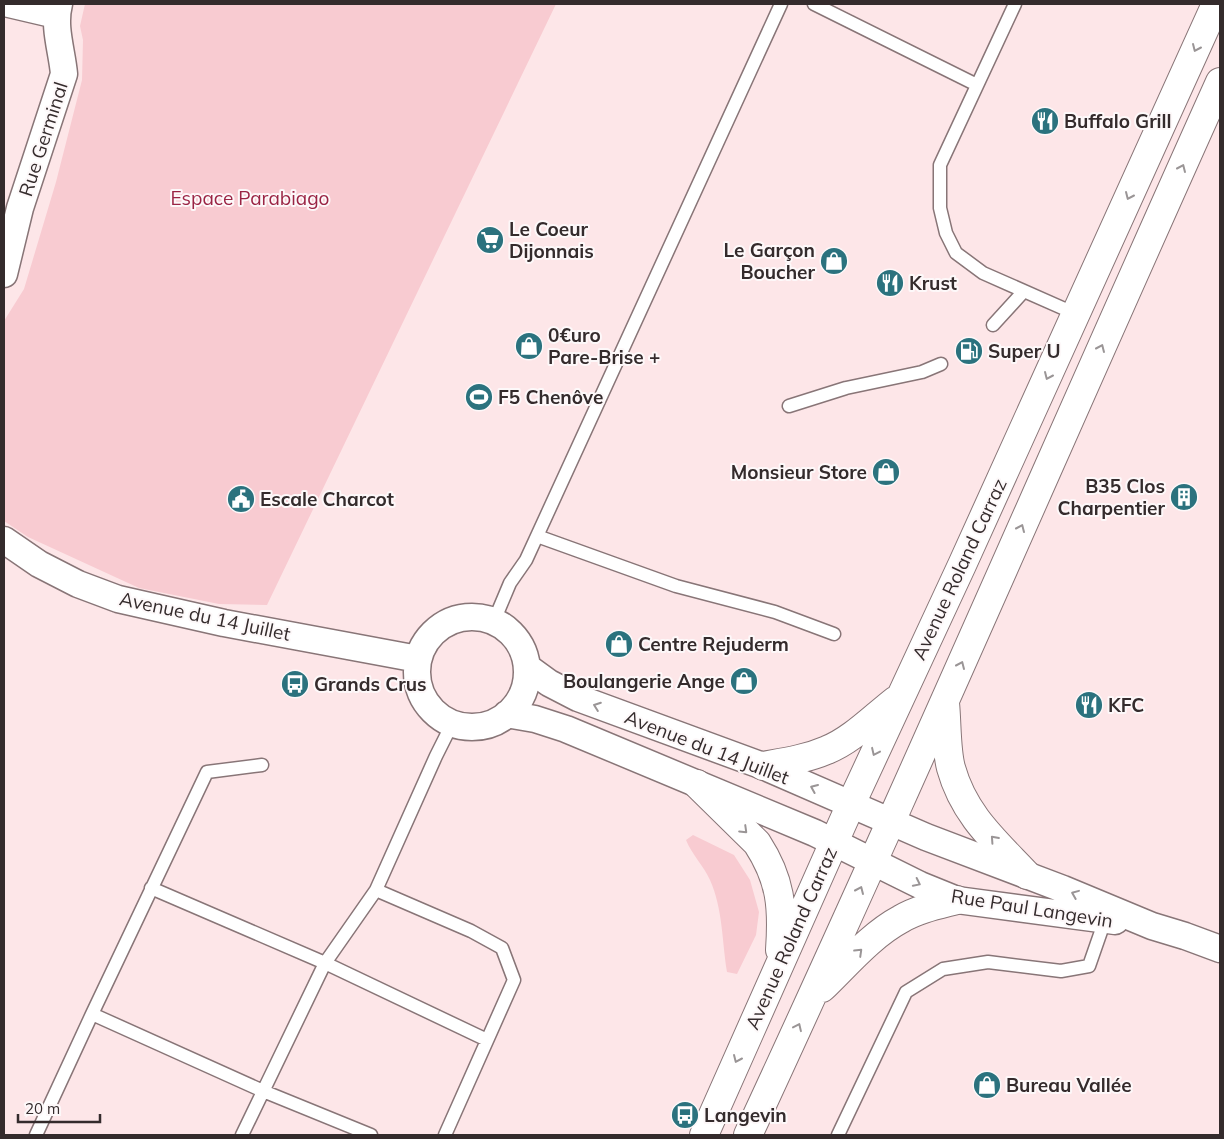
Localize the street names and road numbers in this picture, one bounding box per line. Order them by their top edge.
street label: Rue Germinal [13,79,73,199]
street label: Avenue Roland Carraz [906,474,1012,664]
street label: Avenue du 14 Juillet [117,586,293,646]
street label: Avenue du 14 Juillet [621,705,793,790]
street label: Avenue Roland Carraz [740,843,842,1033]
street label: Rue Paul Langevin [949,883,1115,933]

